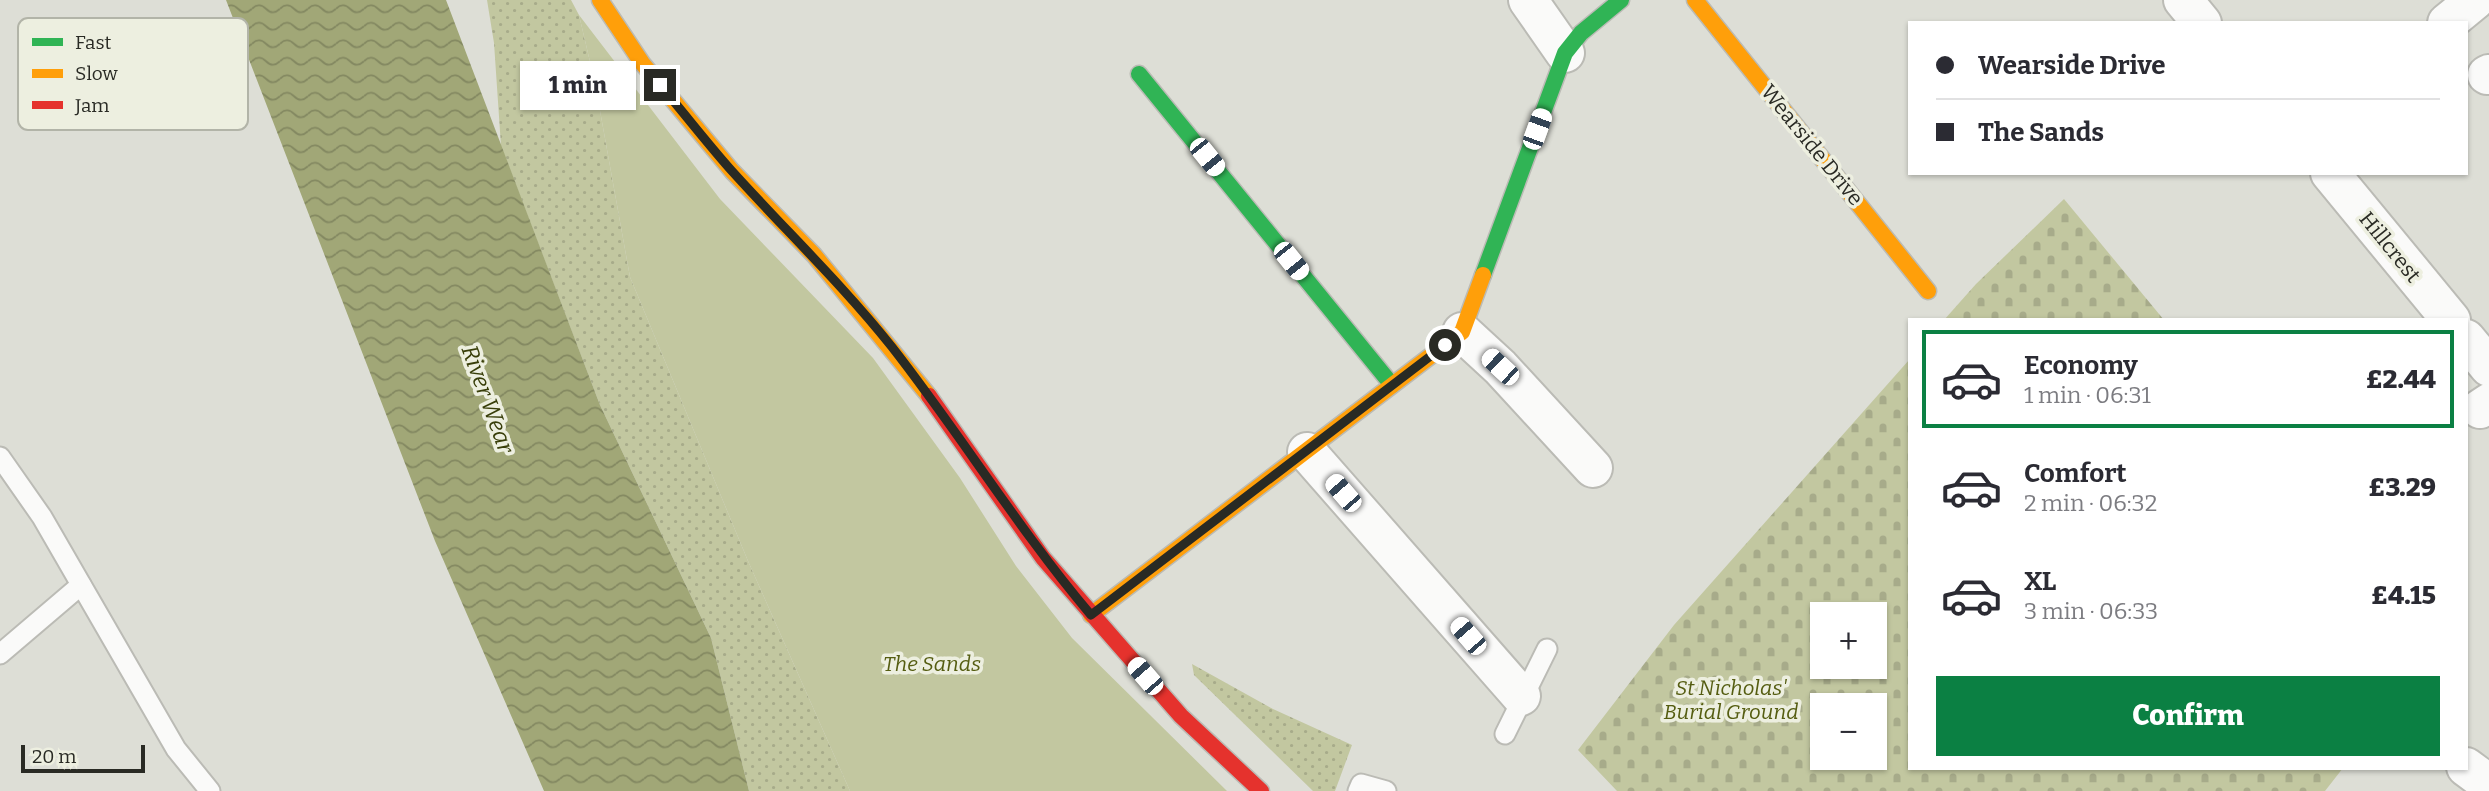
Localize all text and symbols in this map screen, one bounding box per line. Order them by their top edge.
legend [18,18,248,130]
text: Fast [75,31,112,54]
text: Wearside Drive [1978,50,2165,81]
callout: 1 min [520,60,636,110]
text: Slow [75,62,118,85]
route end [644,69,676,101]
text: 1 min [549,71,607,99]
street label: Wearside Drive [1755,79,1869,211]
text: Jam [74,94,109,117]
car [1520,106,1555,152]
text: The Sands [1978,117,2104,148]
car [1186,134,1229,180]
street label: Hillcrest [2354,206,2427,288]
car [1270,238,1313,284]
route start [1429,329,1461,361]
water label: River Wear [456,341,521,458]
car [1478,345,1523,389]
icon: car [1940,348,2003,411]
text: Economy [2024,350,2138,381]
text: £2.44 [2366,364,2436,395]
text: 1 min · 06:31 [2024,381,2151,409]
icon: car [1940,456,2003,519]
text: Comfort [2024,458,2127,489]
car [1322,470,1365,516]
text: £3.29 [2369,472,2436,503]
text: 2 min · 06:32 [2024,489,2157,517]
icon: car [1940,564,2003,627]
text: XL [2024,566,2056,597]
text: £4.15 [2371,580,2436,611]
text: 3 min · 06:33 [2024,597,2158,625]
map controls [1810,602,1887,770]
button: + [1810,602,1887,679]
car [1447,613,1490,659]
park label: The Sands [883,651,981,677]
car [1124,653,1167,699]
park label: St Nicholas' Burial Ground [1664,675,1798,725]
button: Confirm [1936,676,2440,756]
button: − [1810,693,1887,770]
scale bar [21,742,145,774]
text: 20 m [32,745,76,768]

